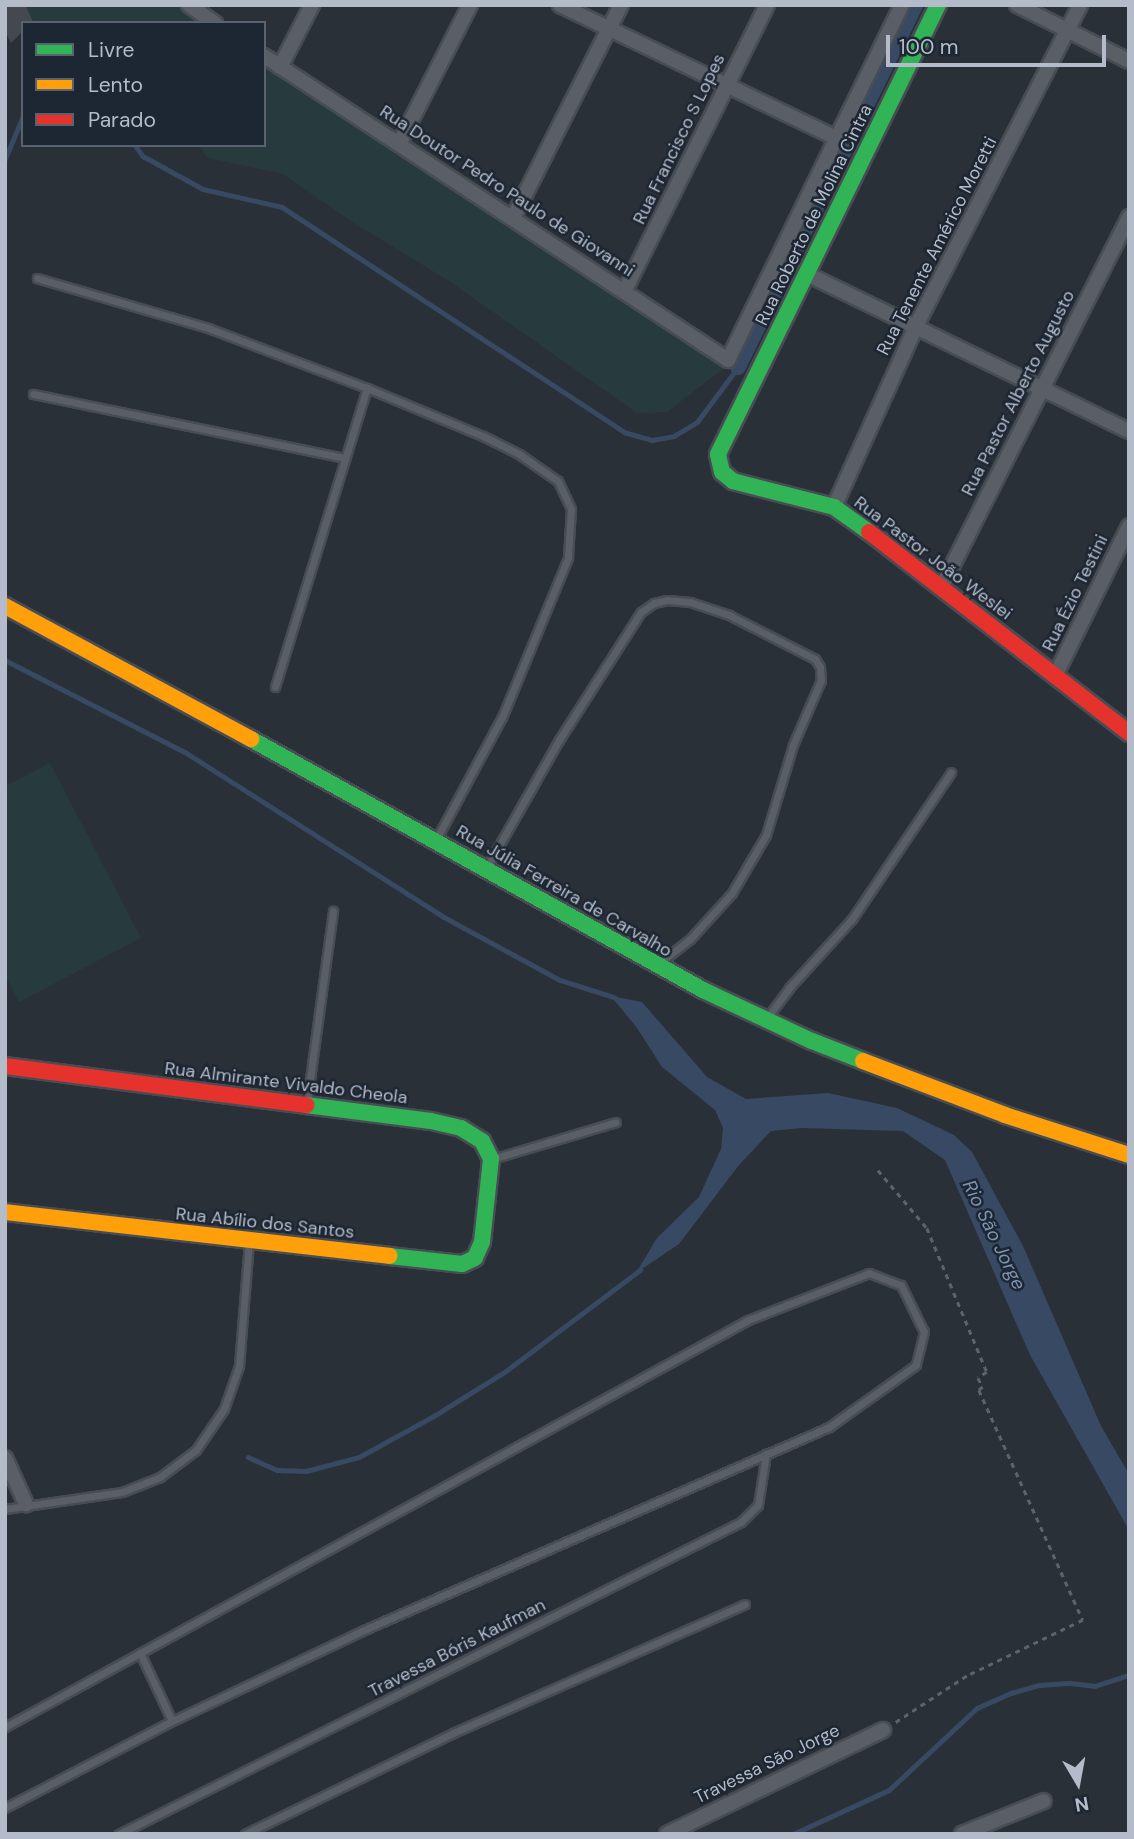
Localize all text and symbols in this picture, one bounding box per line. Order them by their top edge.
legend [21,21,266,147]
scale bar [889,21,1110,65]
text: 100 m [899,33,959,61]
text: Livre [88,36,134,64]
street label: Rua Francisco S Lopes [628,50,730,228]
text: Lento [88,71,143,99]
street label: Rua Doutor Pedro Paulo de Giovanni [376,101,638,281]
street label: Rua Roberto de Molina Cintra [751,101,877,329]
text: Parado [88,106,156,134]
street label: Rua Tenente Américo Moretti [872,133,1002,359]
street label: Rua Pastor Alberto Augusto [957,287,1079,499]
street label: Rua Pastor João Weslei [850,492,1016,624]
street label: Rua Ézio Testini [1037,531,1113,655]
street label: Rua Júlia Ferreira de Carvalho [452,820,676,962]
street label: Rua Almirante Vivaldo Cheola [163,1057,409,1109]
water label: Rio São Jorge [958,1176,1030,1294]
street label: Rua Abílio dos Santos [175,1203,355,1243]
street label: Travessa Bóris Kaufman [365,1594,549,1702]
street label: Travessa São Jorge [691,1719,843,1809]
north arrow [1043,1748,1113,1818]
text: N [1073,1791,1091,1818]

